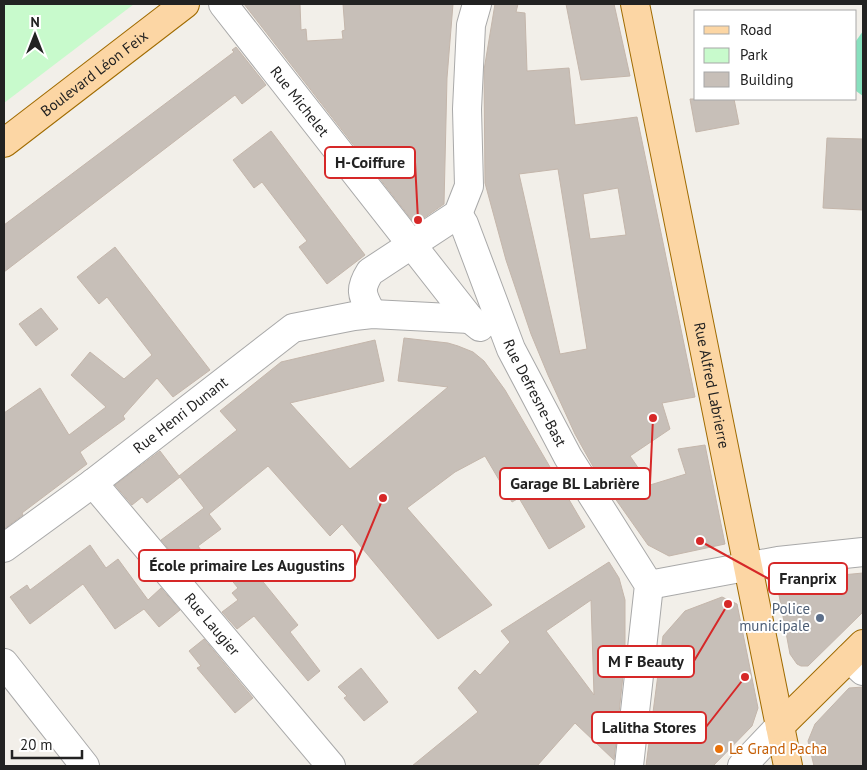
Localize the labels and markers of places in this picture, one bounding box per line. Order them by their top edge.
callout: H-Coiffure [325,147,415,178]
callout: Garage BL Labrière [500,468,650,499]
callout: École primaire Les Augustins [139,550,355,581]
callout: Franprix [769,563,847,594]
place label: Police municipale [739,599,810,635]
marker: Police municipale [814,612,826,624]
callout: M F Beauty [598,646,694,677]
callout: Lalitha Stores [592,712,706,743]
place label: Le Grand Pacha [729,739,827,758]
marker: Le Grand Pacha [713,743,725,755]

